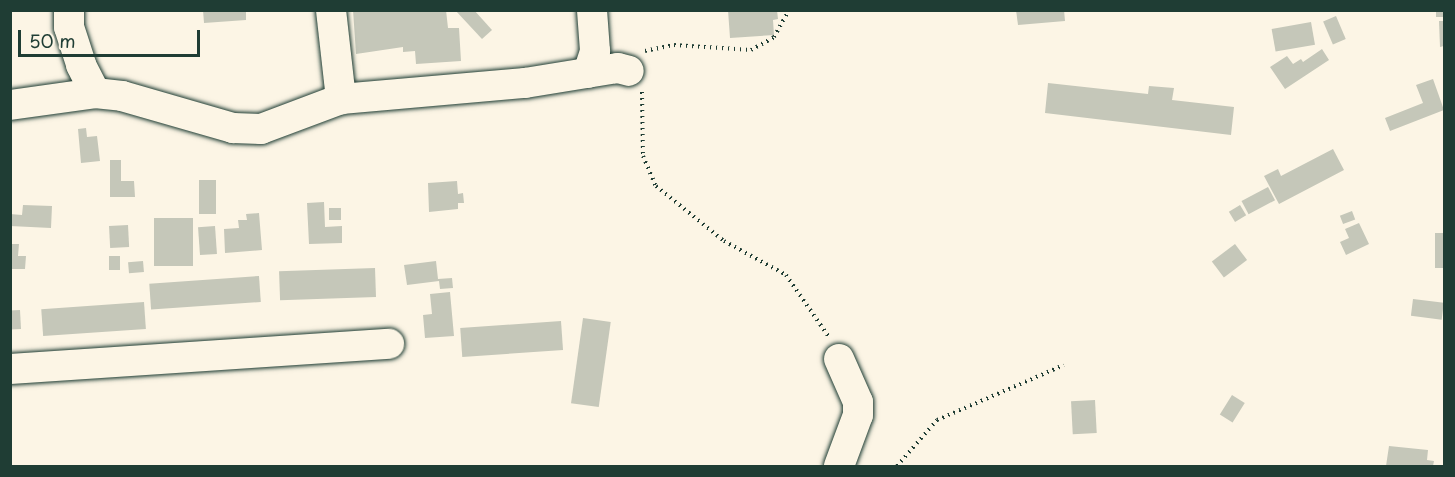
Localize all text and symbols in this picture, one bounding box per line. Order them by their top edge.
scale bar [21,18,202,56]
text: 50 m [29,27,76,54]

